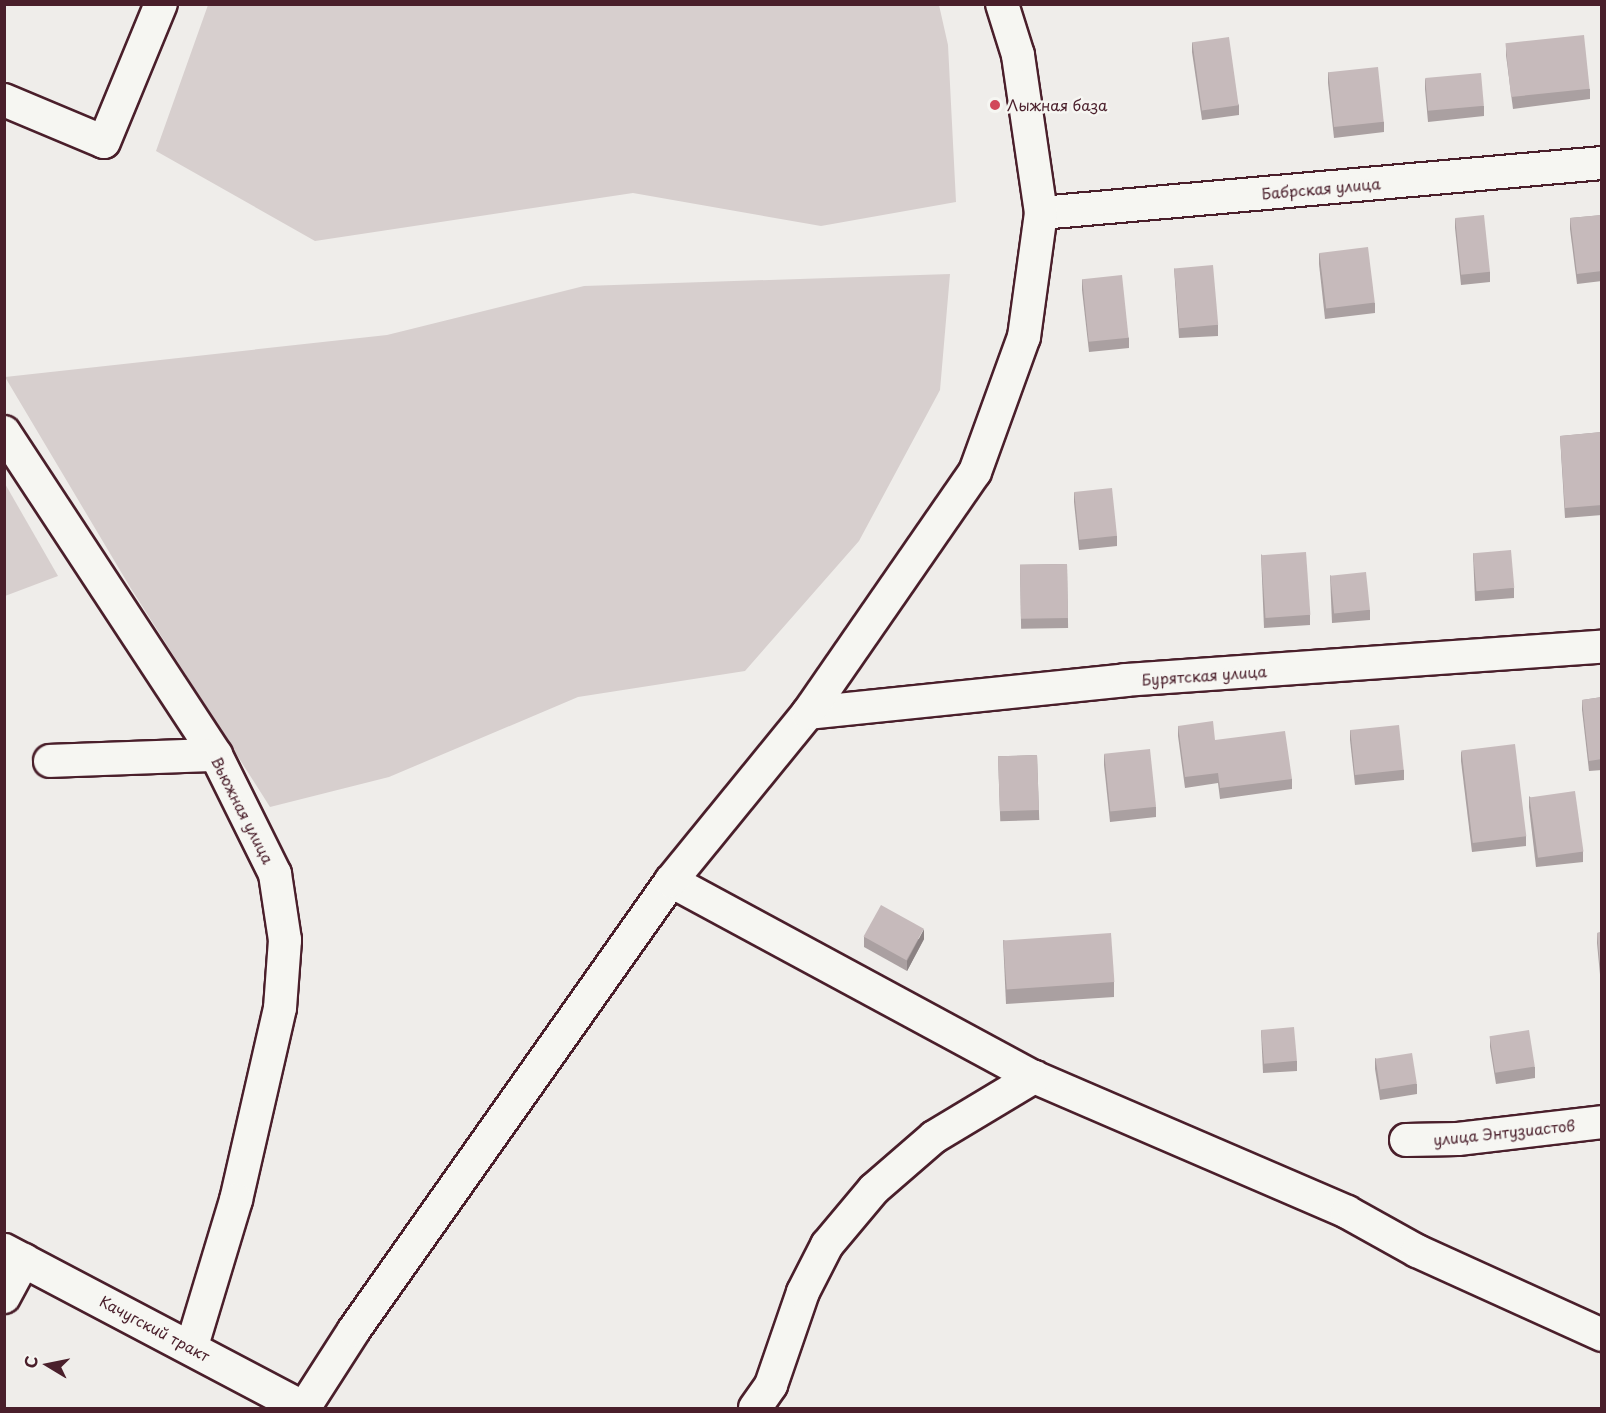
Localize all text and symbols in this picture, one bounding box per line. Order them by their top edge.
place label: Лыжная база [1007,96,1108,114]
marker: Лыжная база [988,98,1002,112]
street label: Бабрская улица [1260,174,1382,202]
street label: Бурятская улица [1140,662,1268,688]
street label: Вьюжная улица [208,753,278,867]
street label: улица Энтузиастов [1432,1116,1576,1148]
street label: Качугский тракт [97,1291,213,1365]
north arrow [18,1335,78,1395]
text: С [17,1354,43,1370]

